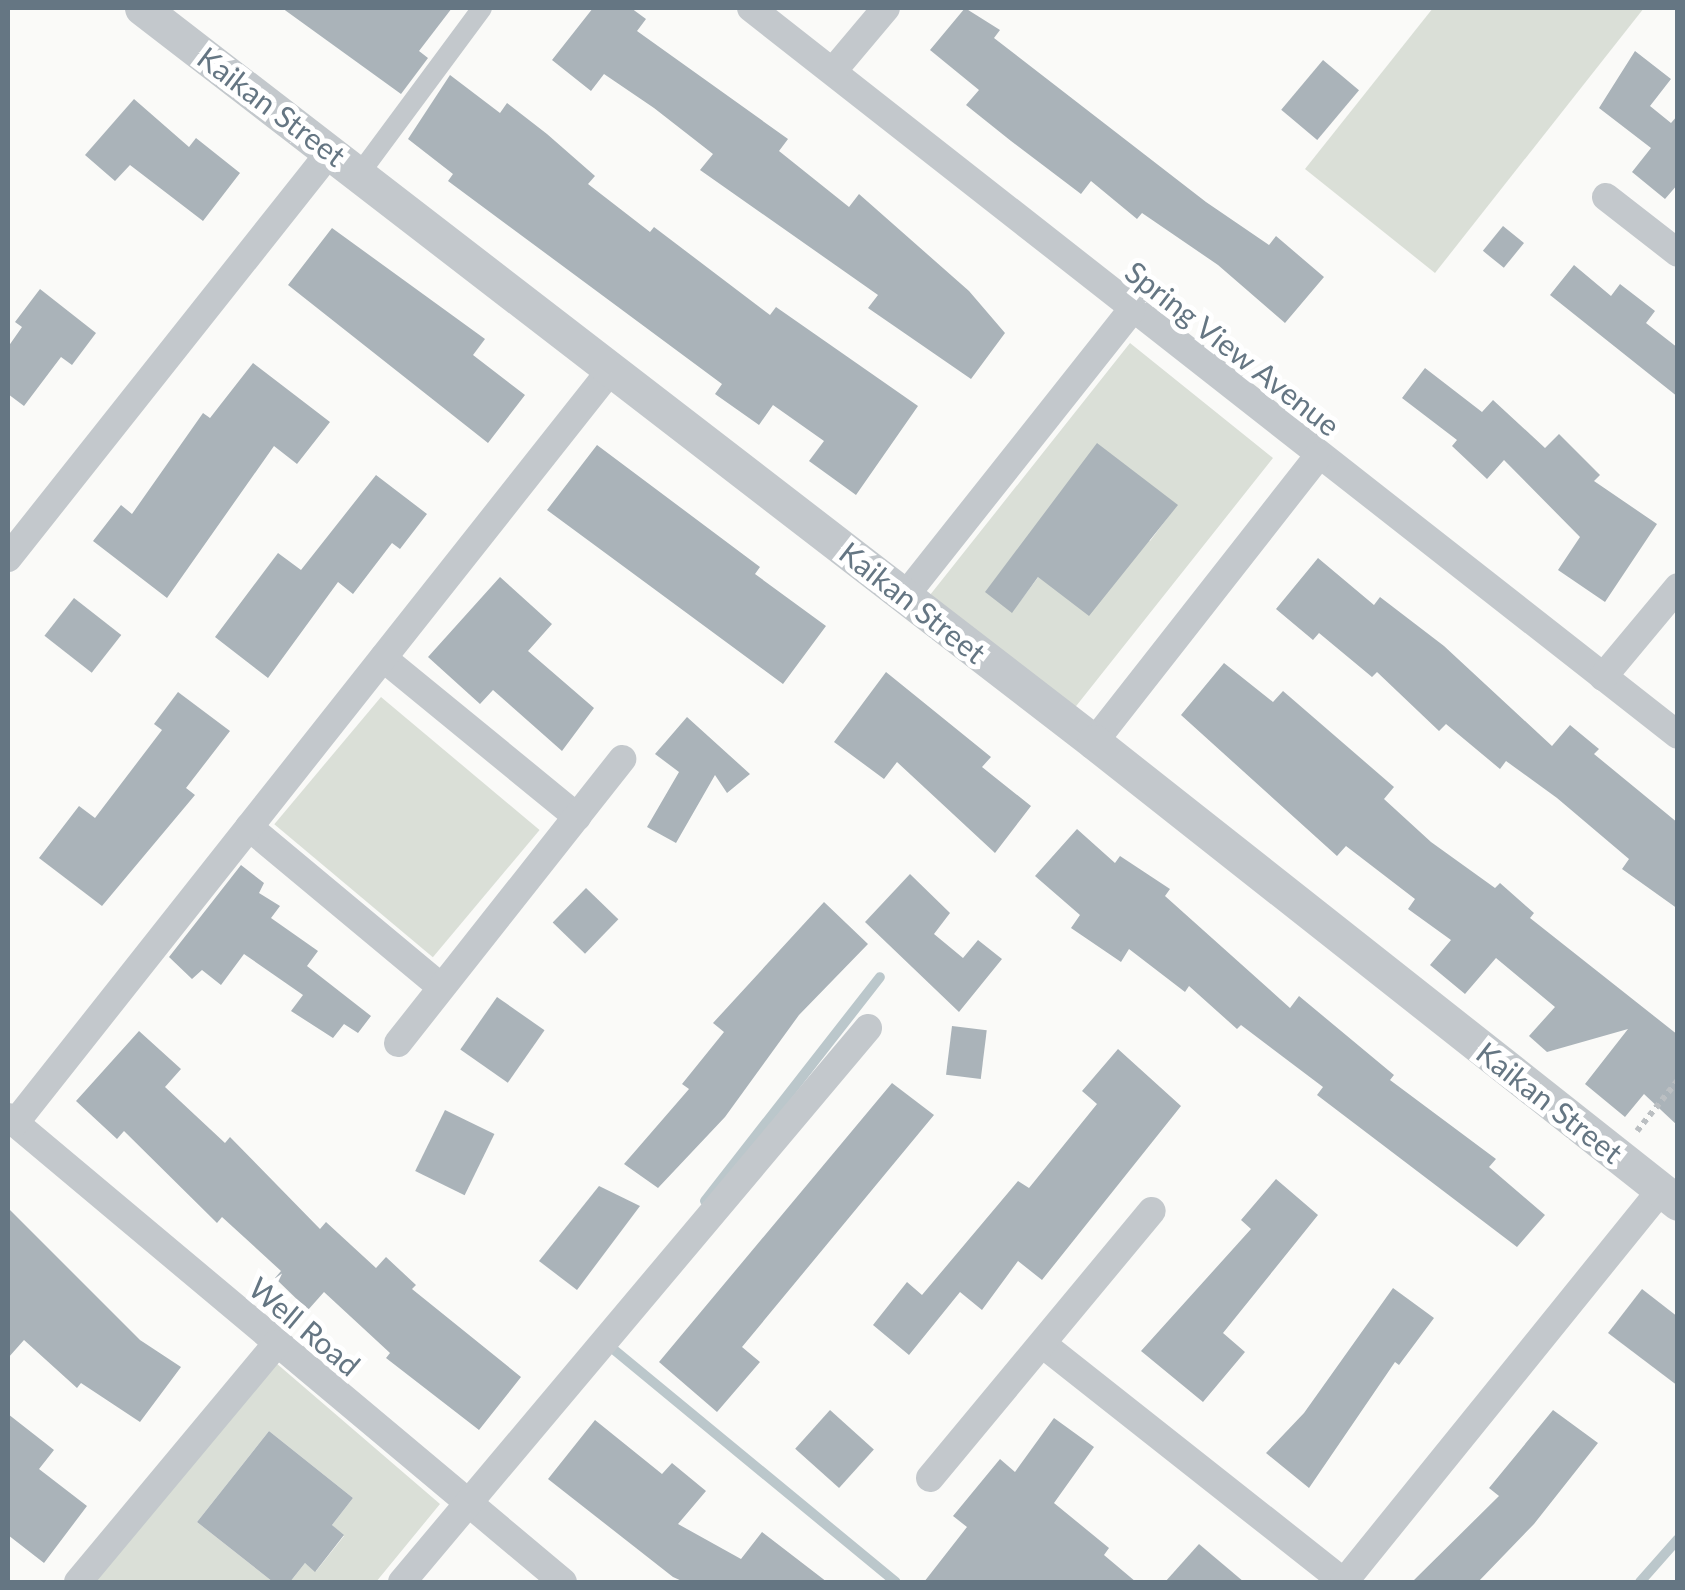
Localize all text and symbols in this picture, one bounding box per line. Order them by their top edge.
street label: Kaikan Street [191,39,353,173]
street label: Spring View Avenue [1118,252,1348,444]
street label: Kaikan Street [833,534,993,670]
street label: Kaikan Street [1470,1034,1630,1170]
street label: Well Road [242,1269,368,1383]

